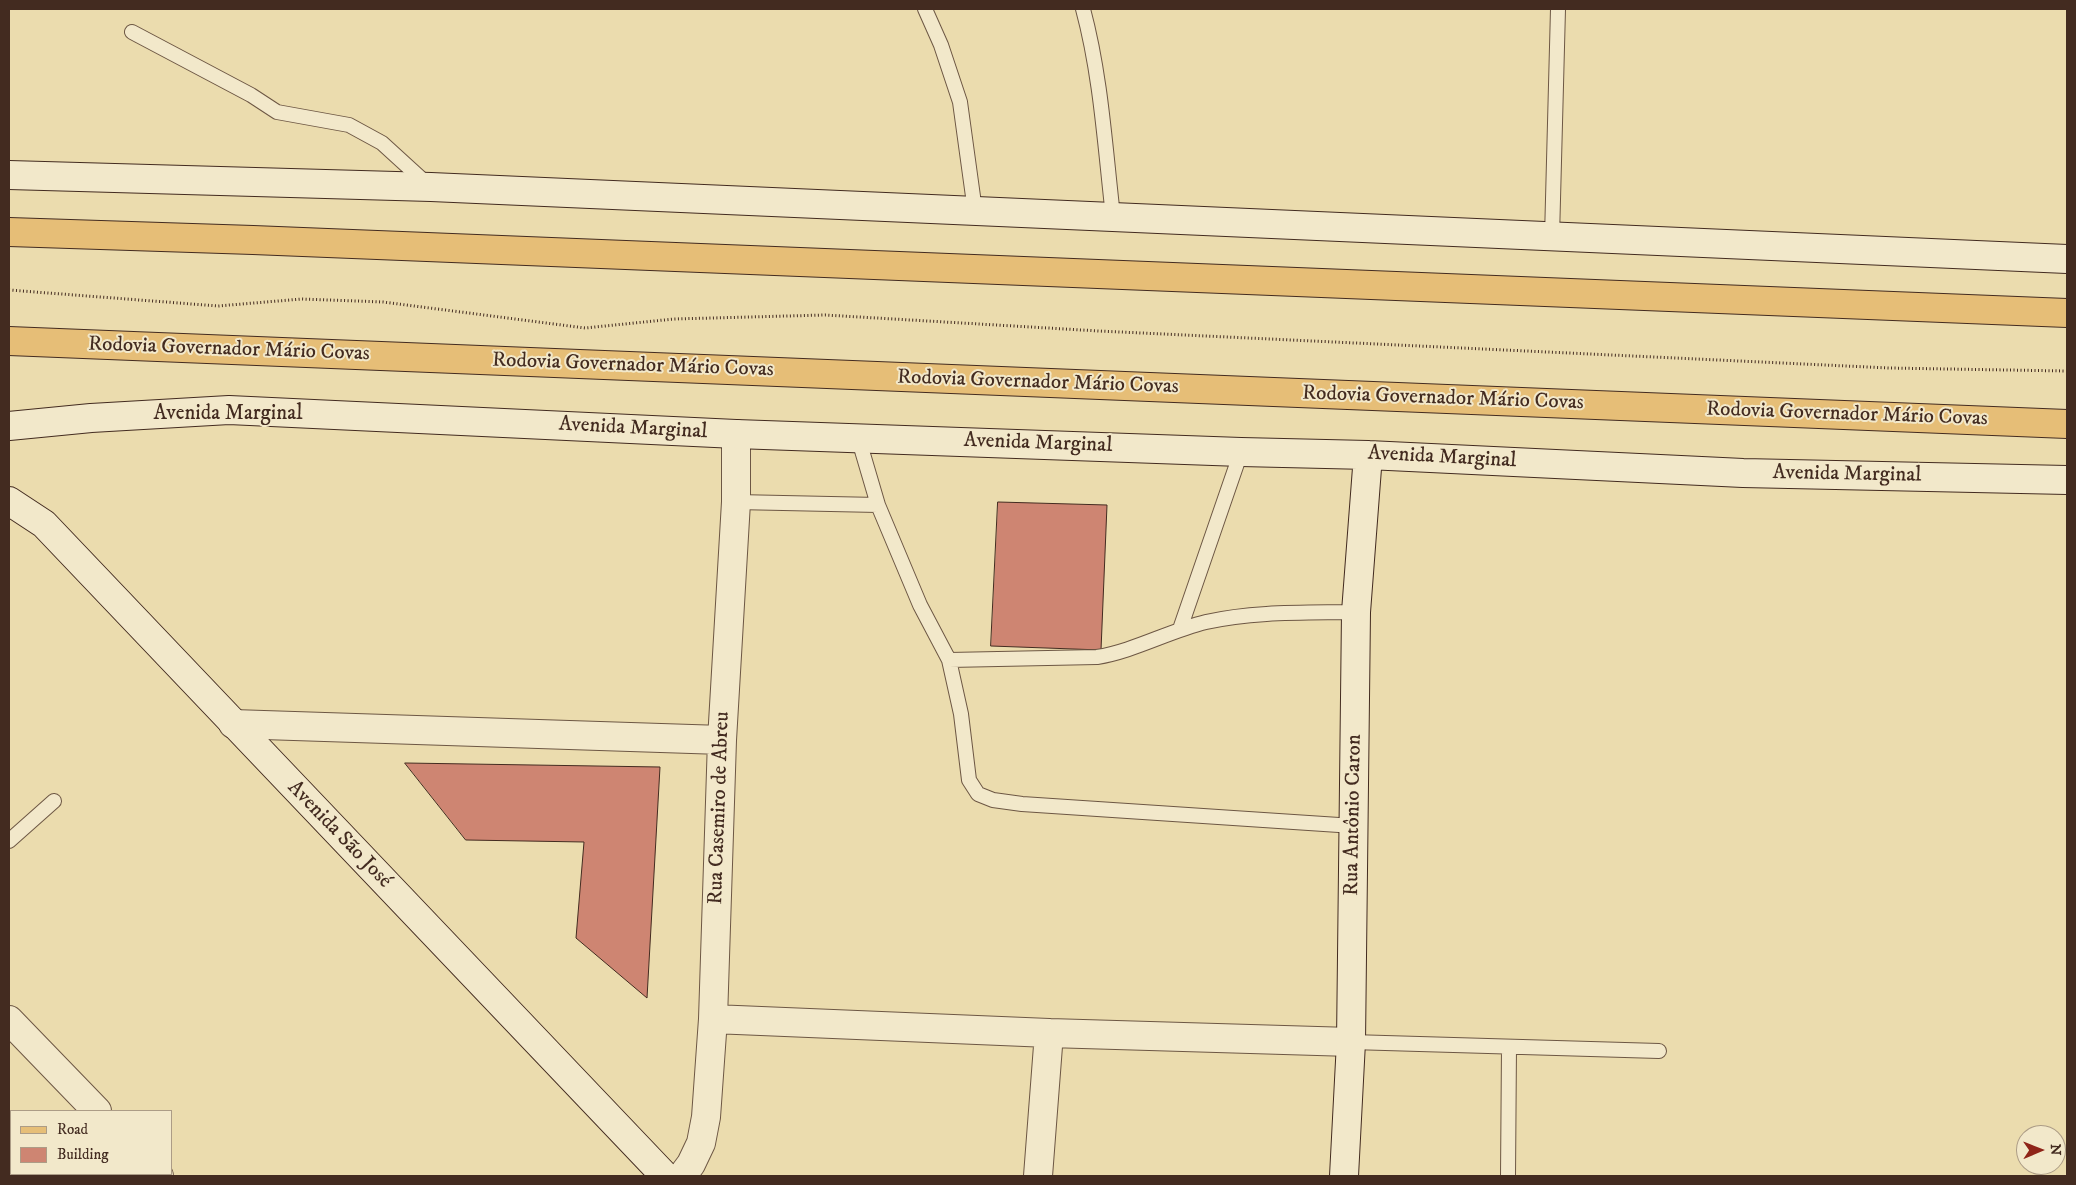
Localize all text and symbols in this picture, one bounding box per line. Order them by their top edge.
street label: Rodovia Governador Mário Covas [88,332,370,368]
street label: Rodovia Governador Mário Covas [492,348,774,384]
street label: Rodovia Governador Mário Covas [897,365,1179,401]
street label: Rodovia Governador Mário Covas [1302,381,1584,417]
street label: Rodovia Governador Mário Covas [1706,397,1988,433]
street label: Avenida Marginal [154,402,302,428]
street label: Avenida Marginal [558,413,708,445]
street label: Avenida Marginal [963,429,1113,459]
street label: Avenida Marginal [1367,442,1517,474]
street label: Avenida Marginal [1772,461,1922,489]
street label: Rua Casemiro de Abreu [704,711,736,905]
street label: Rua Antônio Caron [1340,734,1368,896]
street label: Avenida São José [281,776,397,894]
legend [10,1110,172,1175]
text: Road [57,1120,88,1139]
north arrow [2016,1125,2066,1175]
text: N [2046,1144,2064,1156]
text: Building [57,1145,109,1164]

